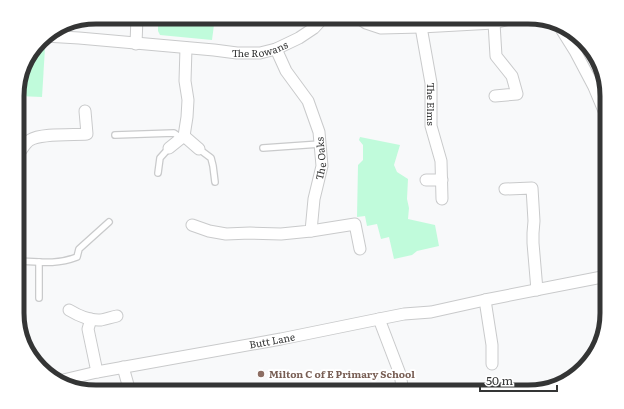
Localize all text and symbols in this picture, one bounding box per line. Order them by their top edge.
street label: The Rowans [232,36,290,60]
street label: The Elms [424,82,439,126]
street label: The Oaks [311,136,329,181]
street label: Butt Lane [248,328,296,352]
place label: Milton C of E Primary School [269,366,415,381]
scale bar [480,367,557,393]
marker: Milton C of E Primary School [256,369,266,379]
text: 50 m [486,371,513,389]

